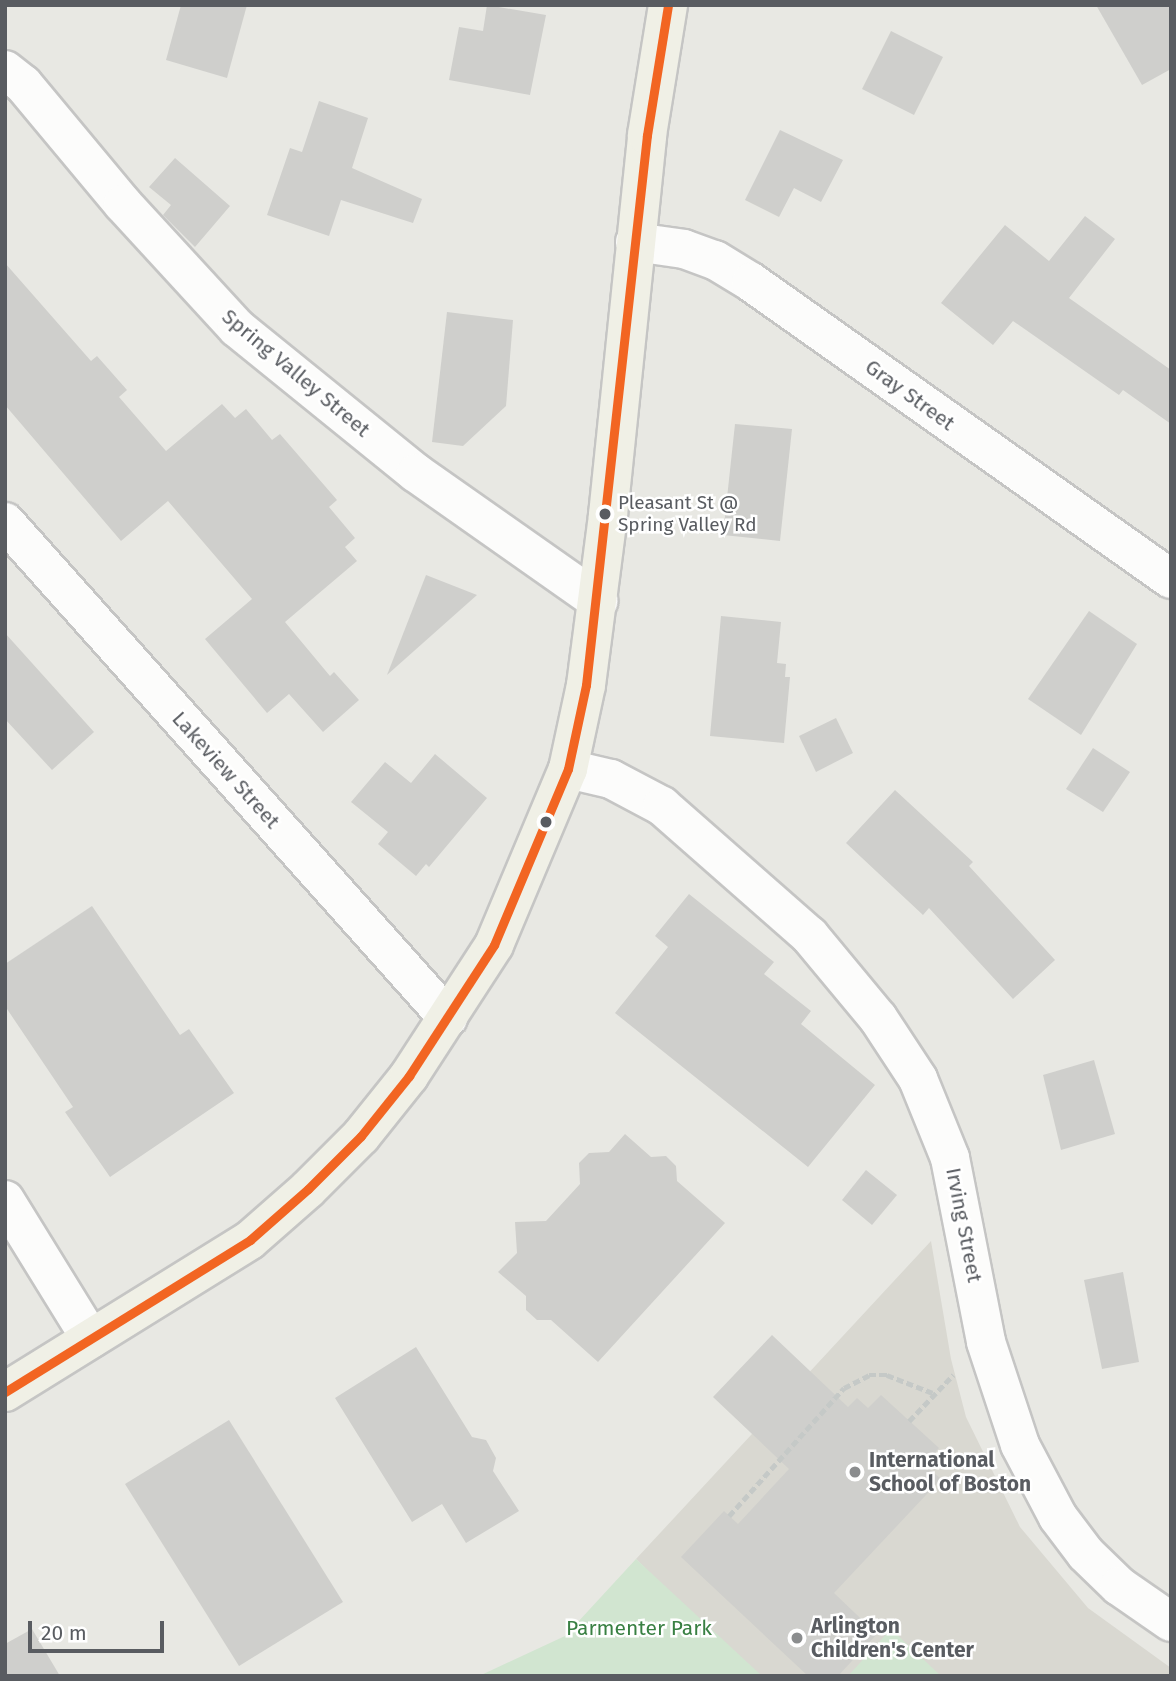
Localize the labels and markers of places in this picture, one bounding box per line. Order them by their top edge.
place label: Pleasant St @ Spring Valley Rd [618,492,757,536]
marker: Pleasant St @ Spring Valley Rd [598,507,612,521]
unlabelled marker [539,815,553,829]
place label: International School of Boston [869,1447,1031,1497]
marker: International School of Boston [847,1464,863,1480]
place label: Arlington Children's Center [811,1613,974,1663]
marker: Arlington Children's Center [789,1630,805,1646]

